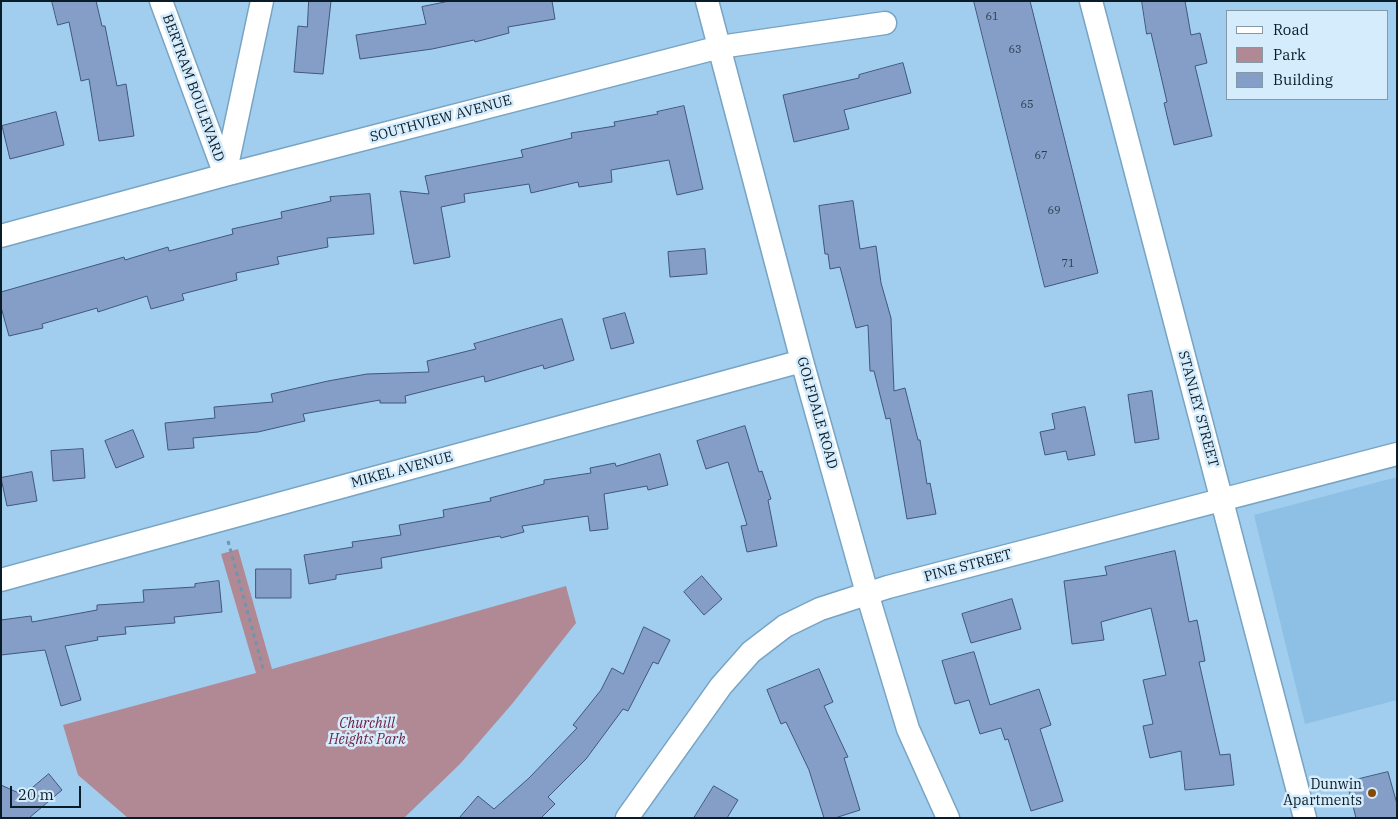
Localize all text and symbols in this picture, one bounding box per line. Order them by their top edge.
house number: 61 [985,10,999,24]
legend [1226,10,1388,100]
street label: BERTRAM BOULEVARD [159,12,227,164]
text: Road [1273,20,1309,39]
house number: 63 [1008,43,1022,57]
text: Park [1273,45,1306,64]
text: Building [1273,70,1333,89]
street label: SOUTHVIEW AVENUE [368,92,514,146]
house number: 65 [1020,98,1034,112]
house number: 67 [1034,149,1048,163]
house number: 69 [1047,204,1061,218]
house number: 71 [1061,257,1075,271]
street label: STANLEY STREET [1174,349,1222,469]
street label: GOLFDALE ROAD [793,355,841,471]
street label: MIKEL AVENUE [349,448,455,492]
street label: PINE STREET [922,546,1014,586]
park label: Churchill Heights Park [328,716,406,749]
scale bar [12,776,84,808]
place label: Dunwin Apartments [1283,777,1362,810]
text: 20 m [18,785,54,804]
marker: Dunwin Apartments [1366,787,1378,799]

